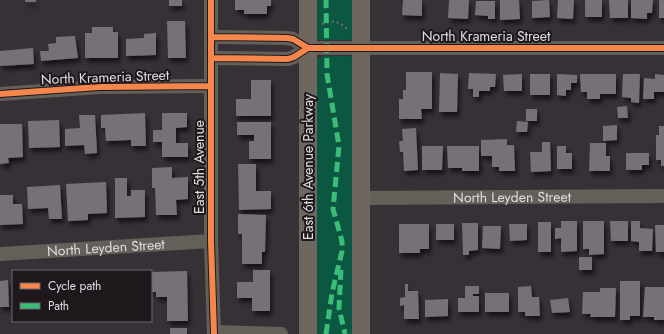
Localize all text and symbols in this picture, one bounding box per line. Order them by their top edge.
street label: North Krameria Street [422,26,551,46]
street label: North Krameria Street [40,65,170,89]
street label: East 6th Avenue Parkway [298,93,318,240]
street label: East 5th Avenue [189,120,209,214]
street label: North Leyden Street [453,187,572,207]
street label: North Leyden Street [46,234,166,261]
legend [12,270,152,322]
text: Cycle path [48,277,101,295]
text: Path [48,297,69,315]

